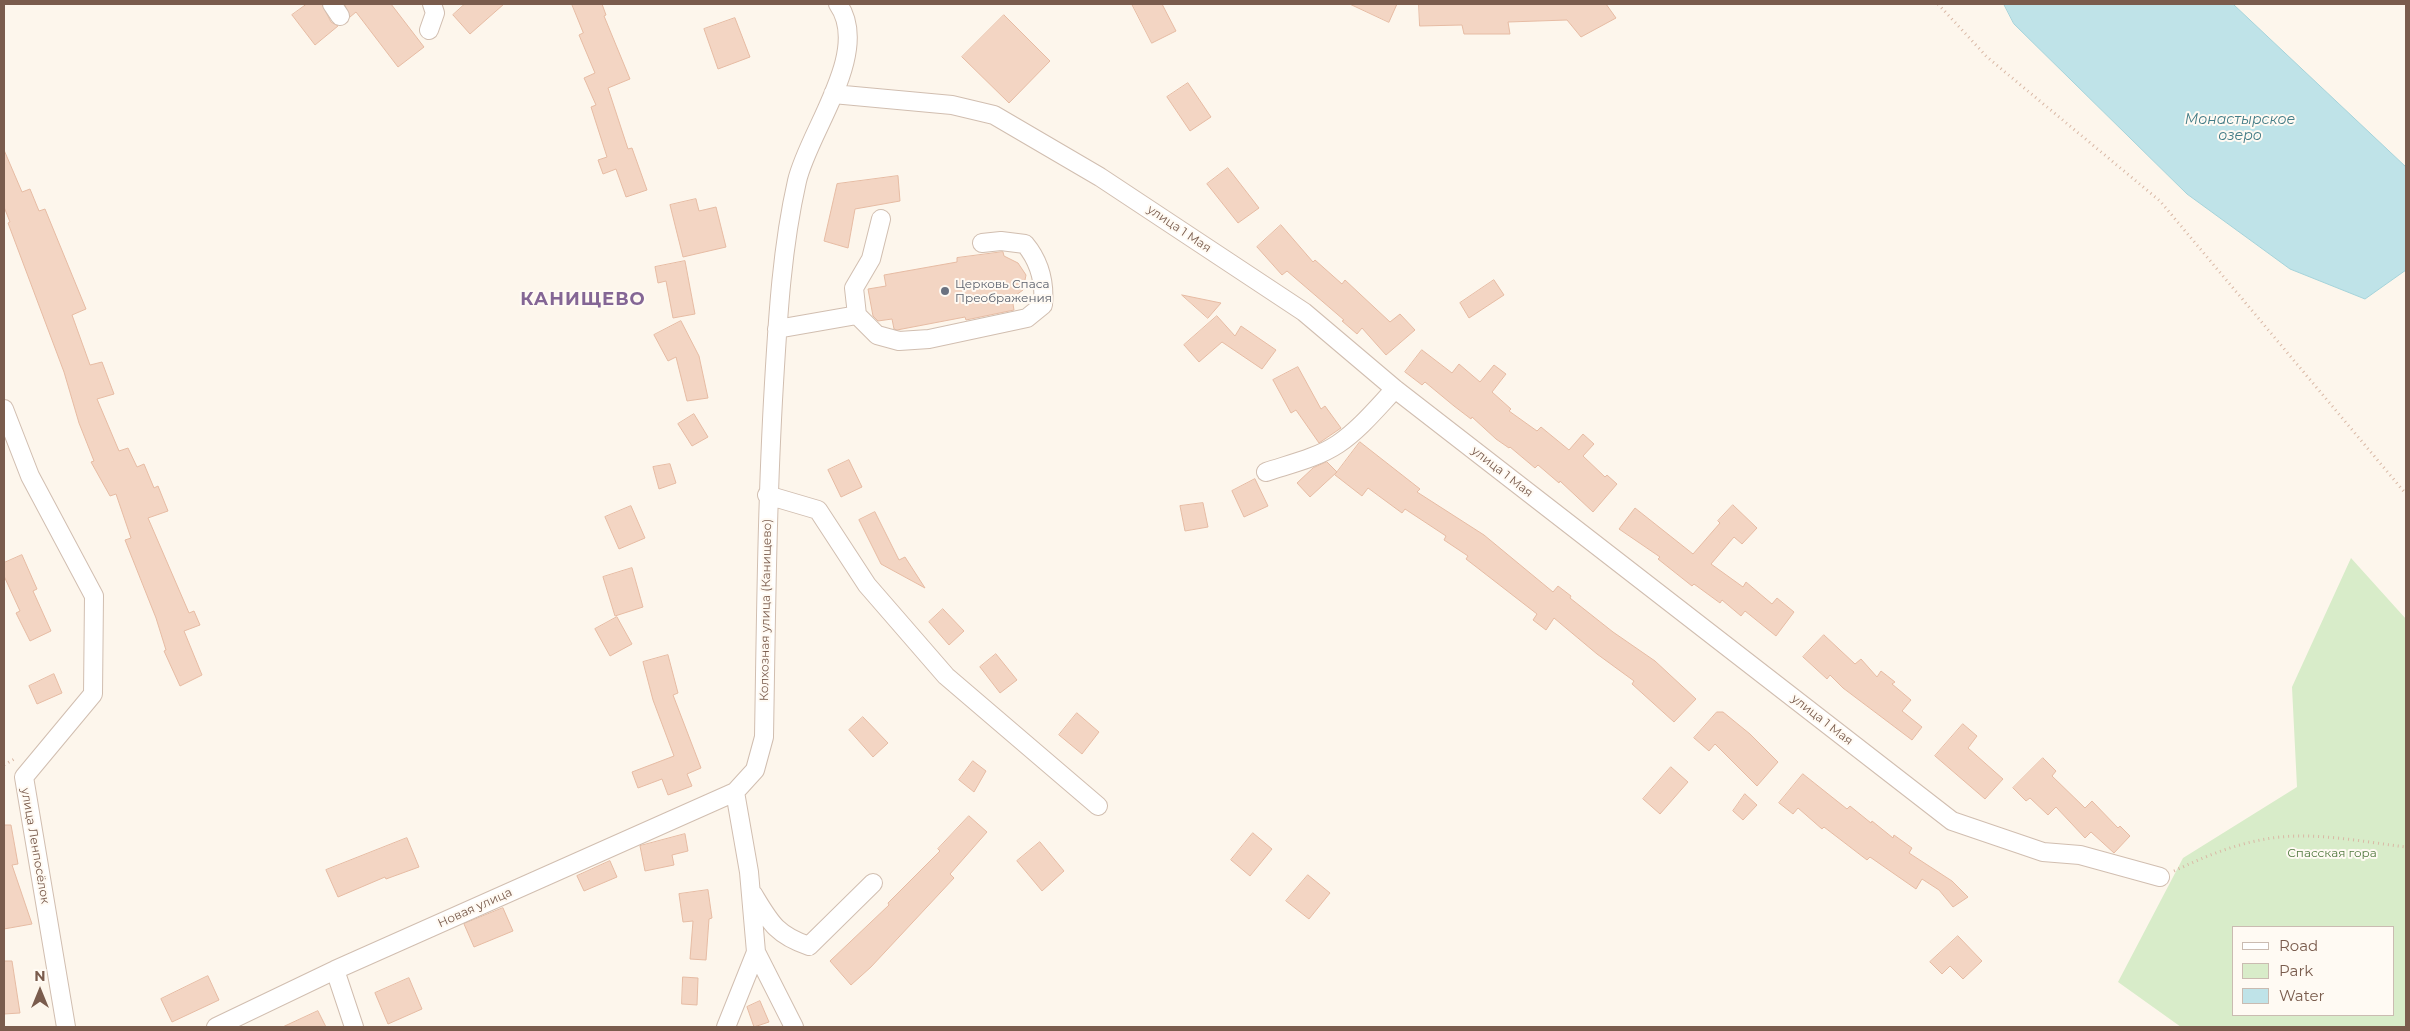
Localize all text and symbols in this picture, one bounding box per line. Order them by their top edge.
water label: Монастырское озеро [2185,112,2295,144]
street label: улица 1 Мая [1144,202,1214,256]
place label: Церковь Спаса Преображения [955,277,1052,305]
marker: Церковь Спаса Преображения [939,285,951,297]
district label: КАНИЩЕВО [519,289,647,311]
street label: улица 1 Мая [1468,444,1536,500]
street label: Колхозная улица (Канищево) [757,519,775,701]
street label: улица 1 Мая [1788,692,1856,748]
street label: улица Ленпосёлок [18,787,52,905]
park label: Спасская гора [2287,846,2377,860]
street label: Новая улица [436,885,514,931]
legend [2232,926,2395,1016]
text: Road [2279,936,2318,955]
text: Park [2279,961,2313,980]
north arrow [15,966,65,1016]
text: N [34,967,46,985]
text: Water [2279,986,2325,1005]

